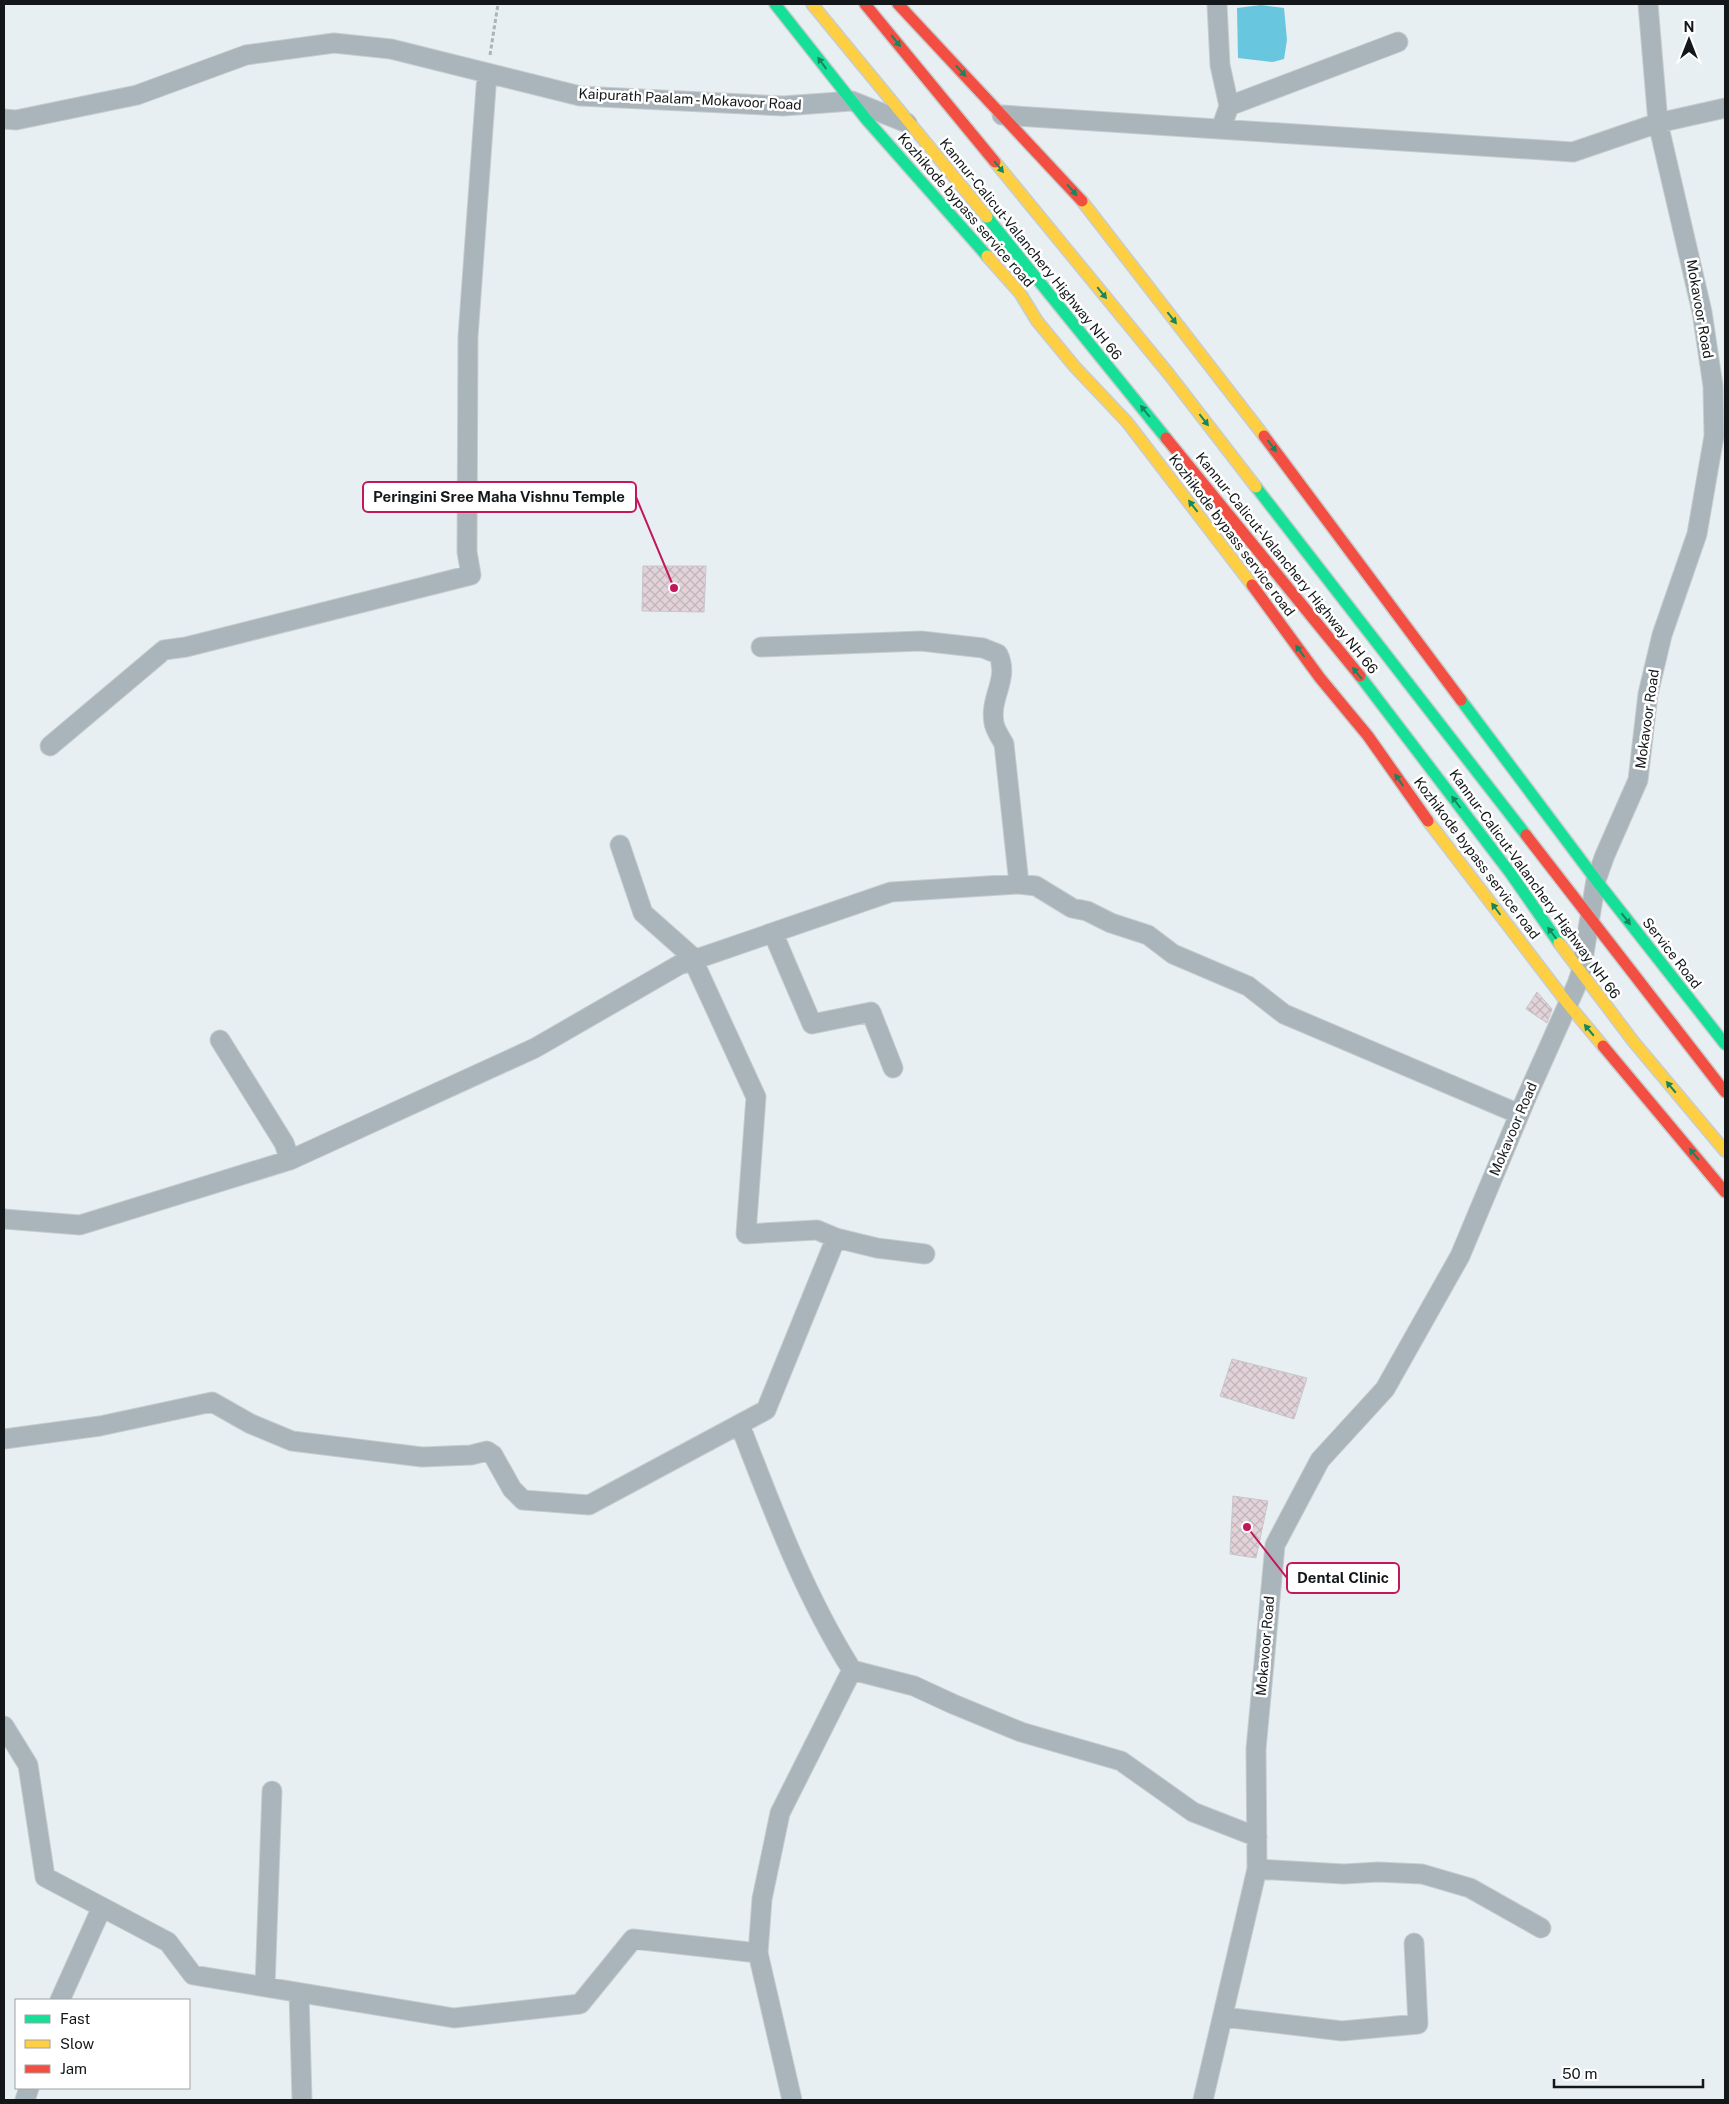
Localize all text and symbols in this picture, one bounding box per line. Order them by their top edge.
north arrow [1664,15,1714,65]
text: N [1684,19,1694,35]
one-way arrow [891,35,902,48]
one-way arrow [817,56,827,70]
one-way arrow [955,65,967,77]
street label: Kaipurath Paalam - Mokavoor Road [578,85,802,113]
street label: Kozhikode bypass service road [895,130,1037,290]
street label: Kannur-Calicut-Valanchery Highway NH 66 [937,135,1125,363]
one-way arrow [994,160,1005,173]
one-way arrow [1067,183,1078,196]
street label: Mokavoor Road [1683,258,1717,360]
one-way arrow [1097,286,1108,299]
one-way arrow [1167,311,1178,324]
one-way arrow [1139,404,1150,417]
one-way arrow [1199,413,1209,427]
one-way arrow [1267,439,1277,453]
street label: Kannur-Calicut-Valanchery Highway NH 66 [1193,449,1381,677]
street label: Kozhikode bypass service road [1166,451,1298,619]
callout: Peringini Sree Maha Vishnu Temple [363,482,636,512]
text: Peringini Sree Maha Vishnu Temple [373,488,625,505]
one-way arrow [1187,500,1198,513]
one-way arrow [1295,644,1305,658]
one-way arrow [1351,667,1362,680]
street label: Mokavoor Road [1632,668,1662,770]
street label: Kannur-Calicut-Valanchery Highway NH 66 [1446,766,1624,1002]
one-way arrow [1394,773,1404,786]
street label: Kozhikode bypass service road [1411,774,1543,942]
one-way arrow [1451,795,1461,809]
one-way arrow [1491,903,1502,916]
one-way arrow [1621,912,1632,925]
street label: Service Road [1639,914,1705,992]
one-way arrow [1547,926,1557,940]
one-way arrow [1584,1024,1595,1037]
street label: Mokavoor Road [1486,1080,1540,1178]
one-way arrow [1666,1081,1677,1094]
one-way arrow [1689,1148,1700,1161]
callout: Dental Clinic [1287,1563,1399,1593]
text: Dental Clinic [1297,1569,1389,1586]
street label: Mokavoor Road [1253,1595,1277,1697]
legend [15,1999,190,2089]
text: Fast [60,2010,90,2027]
text: Slow [60,2035,95,2052]
scale bar [1554,2056,1703,2088]
text: Jam [60,2060,87,2077]
text: 50 m [1562,2065,1597,2082]

